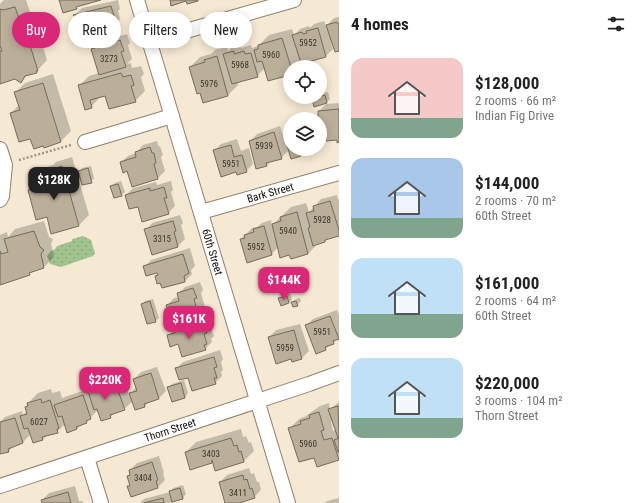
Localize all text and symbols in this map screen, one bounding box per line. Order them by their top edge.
chip: Buy [12,12,60,48]
chip: Rent [68,12,121,48]
chip: Filters [129,12,192,48]
chip: New [200,12,252,48]
icon: filters [605,13,627,35]
text: 4 homes [351,14,409,34]
house number: 5952 [299,38,317,48]
house number: 5960 [262,50,280,60]
house number: 3273 [100,54,118,64]
house number: 5968 [231,60,249,70]
map controls [283,60,327,156]
button: locate [283,60,327,104]
text: $128,000 [475,73,539,93]
icon: home [383,74,431,122]
house number: 5976 [200,79,218,89]
text: 2 rooms · 66 m² [475,93,556,108]
text: Indian Fig Drive [475,108,554,123]
button: layers [283,112,327,156]
house number: 5939 [255,141,273,151]
house number: 5951 [222,159,240,169]
pin: $128K [26,167,82,201]
text: $128K [37,172,71,187]
text: $144,000 [475,173,539,193]
icon: home [383,174,431,222]
street label: Bark Street [245,180,295,205]
text: 2 rooms · 70 m² [475,193,556,208]
text: 60th Street [475,208,531,223]
house number: 5928 [313,215,331,225]
house number: 5940 [279,226,297,236]
street label: 60th Street [200,227,226,277]
house number: 3315 [153,234,171,244]
house number: 5952 [247,242,265,252]
pin: $144K [256,267,312,301]
text: $144K [267,272,301,287]
text: $161,000 [475,273,539,293]
icon: home [383,274,431,322]
text: 2 rooms · 64 m² [475,293,556,308]
pin: $161K [161,306,217,340]
text: 60th Street [475,308,531,323]
text: $161K [172,311,206,326]
house number: 5951 [313,327,331,337]
house number: 5959 [276,343,294,353]
pin: $220K [77,367,133,401]
text: $220K [88,372,122,387]
text: $220,000 [475,373,539,393]
icon: home [383,374,431,422]
text: 3 rooms · 104 m² [475,393,562,408]
text: Thorn Street [475,408,538,423]
street label: Thorn Street [142,415,197,444]
house number: 6027 [30,417,48,427]
house number: 5960 [299,439,317,449]
house number: 3403 [202,449,220,459]
house number: 3404 [134,473,152,483]
house number: 3411 [229,488,247,498]

